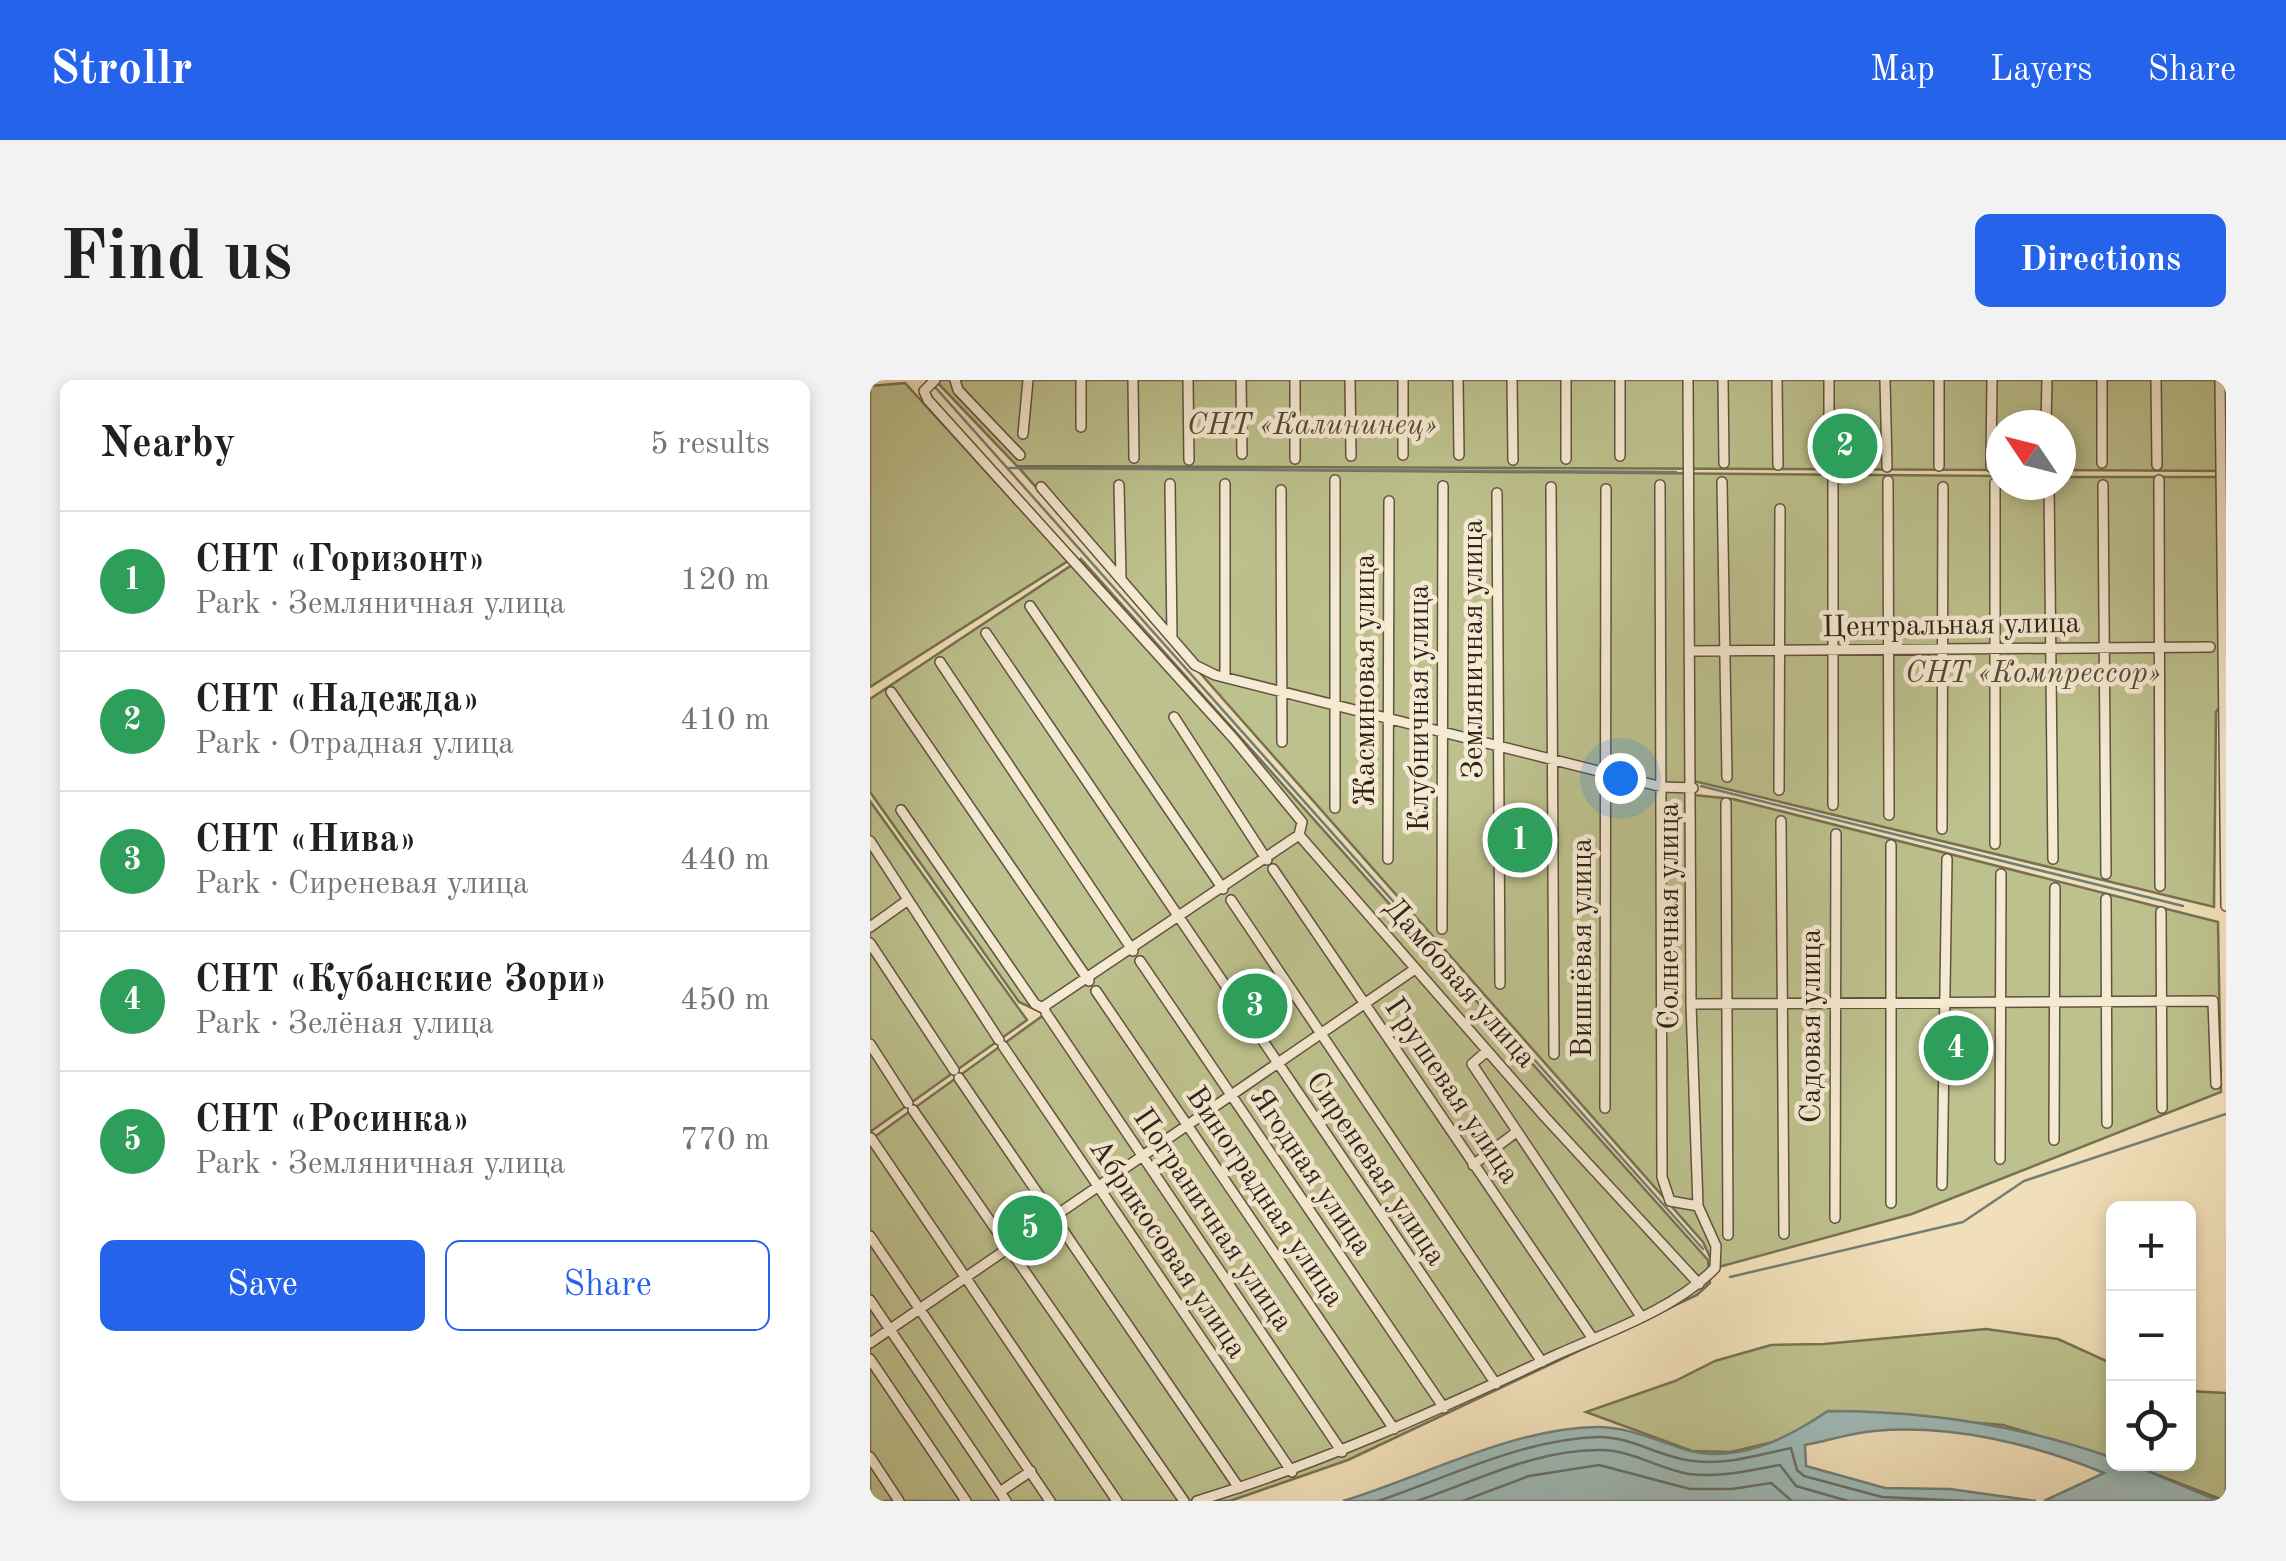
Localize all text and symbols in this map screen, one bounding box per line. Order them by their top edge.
text: Strollr [50,46,193,94]
text: Map [1870,53,1935,88]
text: Layers [1990,53,2093,88]
text: Share [2148,53,2236,88]
button: Directions [1975,214,2226,307]
text: Find us [60,225,292,295]
pin: 2 [1812,408,1878,484]
north arrow [1986,410,2076,500]
park label: СНТ «Калининец» [1187,411,1437,441]
text: Nearby [100,424,236,466]
text: 5 results [650,429,770,461]
street label: Земляничная улица [1459,519,1489,779]
text: СНТ «Горизонт» [195,542,486,580]
street label: Жасминовая улица [1351,553,1381,806]
text: 1 [123,565,142,597]
text: 120 m [680,565,770,597]
street label: Клубничная улица [1405,584,1435,832]
text: Park · Земляничная улица [195,589,565,621]
street label: Центральная улица [1822,609,2081,643]
park label: СНТ «Компрессор» [1905,659,2161,689]
text: СНТ «Надежда» [195,682,480,720]
text: 2 [123,705,142,737]
text: 410 m [680,705,770,737]
text: Park · Отрадная улица [195,729,514,761]
your location [1595,753,1646,804]
pin: 1 [1488,802,1552,878]
street label: Солнечная улица [1655,802,1685,1030]
text: СНТ «Нива» [195,822,417,860]
street label: Вишнёвая улица [1568,838,1598,1058]
text: 3 [123,845,142,877]
text: 440 m [680,845,770,877]
text: Park · Сиреневая улица [195,869,529,901]
street label: Дамбовая улица [1378,893,1541,1074]
street label: Садовая улица [1797,929,1827,1123]
text: СНТ «Кубанские Зори» [195,962,608,1000]
pin: 3 [1222,968,1288,1044]
text: 4 [123,985,142,1017]
text: 450 m [680,985,770,1017]
street label: Грушевая улица [1378,993,1525,1190]
text: Park · Зелёная улица [195,1009,494,1041]
pin: 4 [1924,1010,1988,1086]
street label: Сиреневая улица [1300,1067,1451,1271]
street label: Виноградная улица [1180,1082,1349,1313]
street label: Ягодная улица [1243,1083,1377,1261]
text: СНТ «Росинка» [195,1102,470,1140]
street label: Пограничная улица [1127,1103,1298,1337]
text: 5 [123,1125,142,1157]
text: 770 m [680,1125,770,1157]
street label: Абрикосовая улица [1083,1134,1252,1364]
text: Park · Земляничная улица [195,1149,565,1181]
pin: 5 [998,1190,1062,1266]
map controls [2106,1201,2196,1471]
button: + [2106,1201,2196,1291]
button: Save [100,1240,425,1331]
button: Share [445,1240,770,1331]
button: − [2106,1291,2196,1381]
button: locate [2106,1381,2196,1471]

